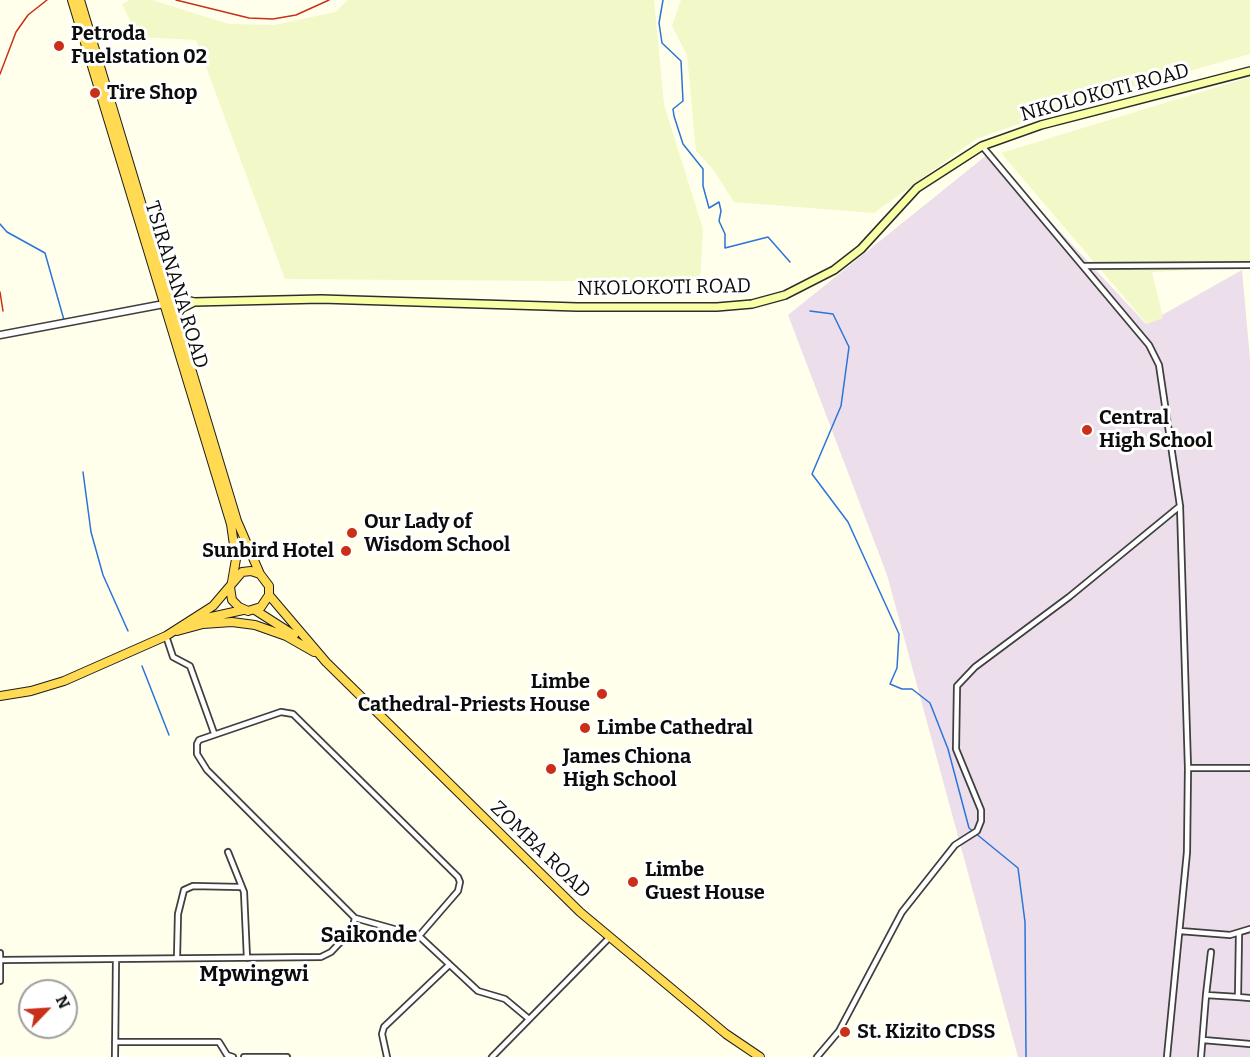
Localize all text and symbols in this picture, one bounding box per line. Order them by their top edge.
place label: Petroda Fuelstation 02 [71,22,207,69]
marker: Petroda Fuelstation 02 [52,39,66,53]
street label: NKOLOKOTI ROAD [1018,59,1192,127]
place label: Tire Shop [107,81,197,105]
marker: Tire Shop [88,86,102,100]
street label: TSIRANANA ROAD [139,198,213,372]
street label: NKOLOKOTI ROAD [577,274,751,302]
place label: Central High School [1099,406,1213,453]
marker: Central High School [1080,423,1094,437]
place label: Our Lady of Wisdom School [364,510,510,557]
marker: Our Lady of Wisdom School [345,526,359,540]
place label: Sunbird Hotel [202,539,334,563]
marker: Sunbird Hotel [339,544,353,558]
place label: Limbe Cathedral-Priests House [358,670,590,717]
marker: Limbe Cathedral-Priests House [595,687,609,701]
place label: Limbe Cathedral [597,716,753,740]
marker: Limbe Cathedral [578,721,592,735]
place label: James Chiona High School [563,745,691,792]
marker: James Chiona High School [544,762,558,776]
street label: ZOMBA ROAD [485,796,595,904]
place label: Limbe Guest House [645,858,765,905]
marker: Limbe Guest House [626,875,640,889]
district label: Saikonde [321,923,417,949]
district label: Mpwingwi [199,962,309,988]
north arrow [18,979,78,1039]
text: N [52,992,74,1012]
place label: St. Kizito CDSS [857,1020,996,1044]
marker: St. Kizito CDSS [838,1025,852,1039]

